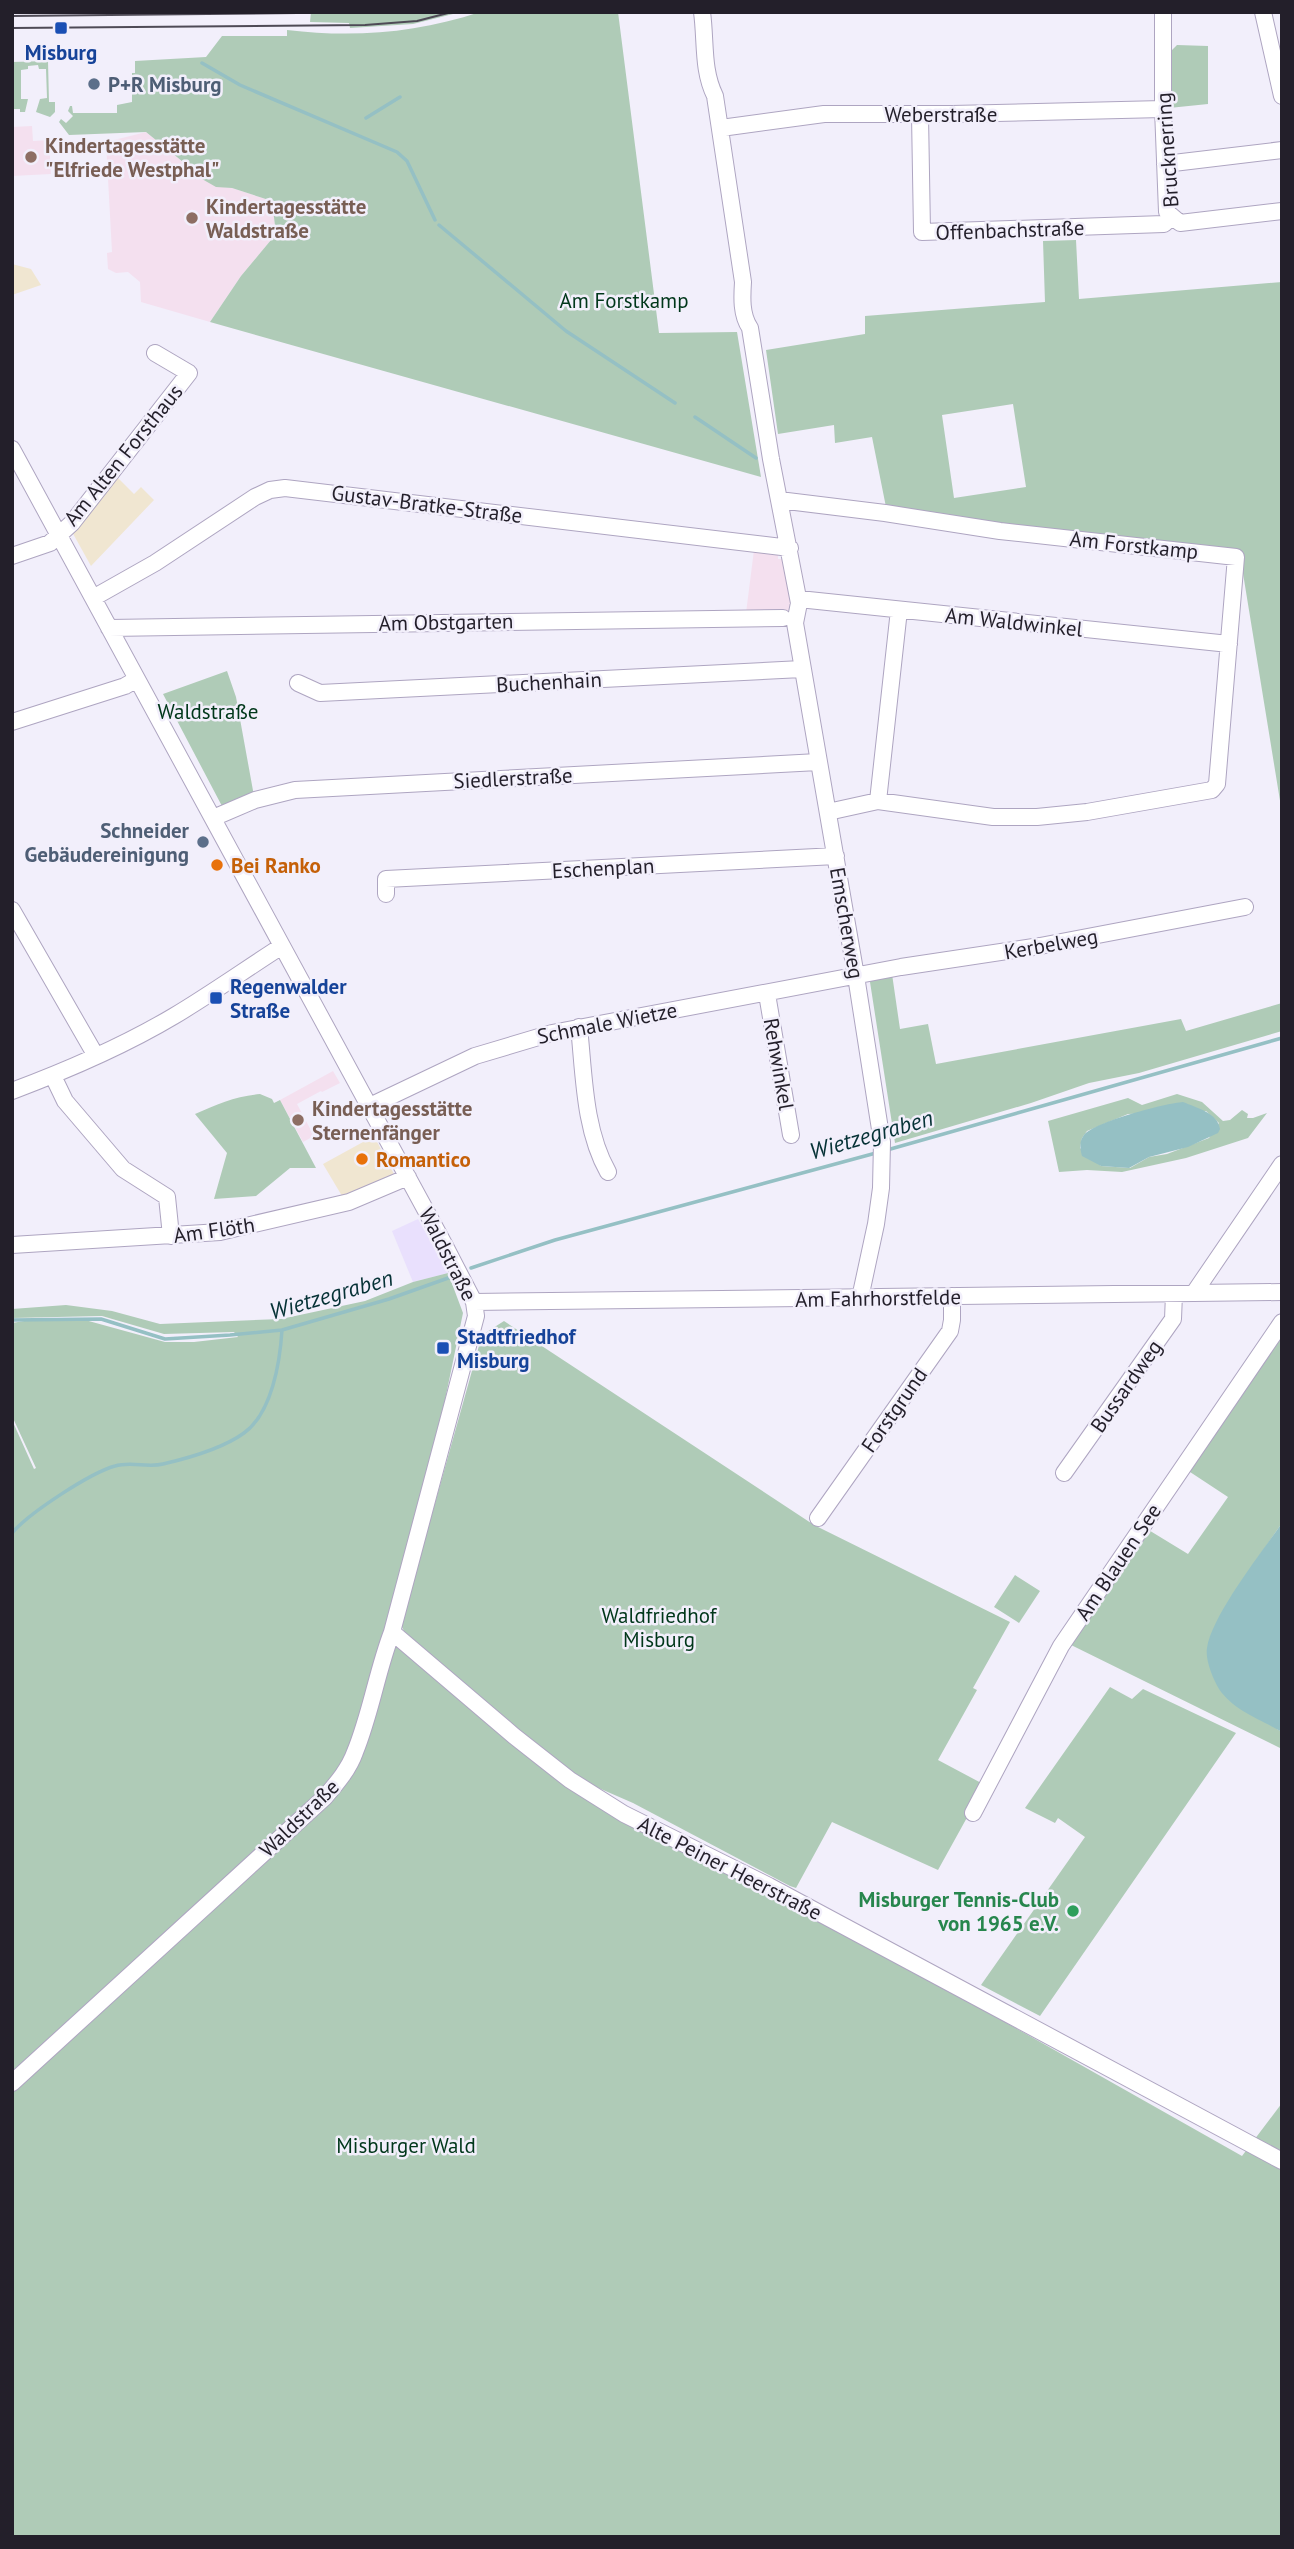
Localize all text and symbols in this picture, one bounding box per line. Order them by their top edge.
marker: Misburg [53,20,69,36]
place label: Misburg [25,39,97,66]
place label: P+R Misburg [108,71,222,98]
marker: P+R Misburg [86,76,102,92]
street label: Brucknerring [1150,92,1184,208]
street label: Weberstraße [885,101,997,128]
place label: Kindertagesstätte "Elfriede Westphal" [45,132,219,183]
marker: Kindertagesstätte "Elfriede Westphal" [23,149,39,165]
place label: Kindertagesstätte Waldstraße [206,193,366,244]
marker: Kindertagesstätte Waldstraße [184,210,200,226]
street label: Offenbachstraße [935,214,1085,246]
park label: Am Forstkamp [559,287,689,314]
street label: Am Alten Forsthaus [58,379,188,531]
street label: Gustav-Bratke-Straße [330,479,524,529]
street label: Am Forstkamp [1068,525,1200,565]
street label: Am Waldwinkel [944,601,1084,643]
street label: Am Obstgarten [378,607,514,637]
street label: Buchenhain [496,666,602,698]
park label: Waldstraße [158,698,259,725]
street label: Siedlerstraße [453,761,573,795]
place label: Schneider Gebäudereinigung [25,817,190,868]
marker: Schneider Gebäudereinigung [195,834,211,850]
place label: Bei Ranko [231,852,321,879]
street label: Eschenplan [551,852,655,884]
marker: Bei Ranko [209,857,225,873]
street label: Emscherweg [824,865,870,981]
street label: Kerbelweg [1002,922,1100,966]
place label: Regenwalder Straße [230,973,347,1024]
marker: Regenwalder Straße [208,990,224,1006]
street label: Schmale Wietze [535,996,679,1050]
street label: Rehwinkel [758,1016,800,1112]
place label: Kindertagesstätte Sternenfänger [312,1095,472,1146]
water label: Wietzegraben [806,1103,936,1165]
marker: Kindertagesstätte Sternenfänger [290,1112,306,1128]
place label: Romantico [376,1146,471,1173]
marker: Romantico [354,1151,370,1167]
street label: Waldstraße [413,1203,483,1305]
street label: Am Flöth [172,1211,256,1249]
water label: Wietzegraben [266,1263,396,1325]
street label: Am Fahrhorstfelde [795,1283,961,1313]
place label: Stadtfriedhof Misburg [457,1323,577,1374]
street label: Bussardweg [1084,1334,1168,1438]
marker: Stadtfriedhof Misburg [435,1340,451,1356]
street label: Forstgrund [855,1362,933,1458]
street label: Am Blauen See [1069,1498,1167,1626]
park label: Waldfriedhof Misburg [602,1602,718,1653]
street label: Waldstraße [253,1773,345,1863]
street label: Alte Peiner Heerstraße [634,1810,826,1926]
place label: Misburger Tennis-Club von 1965 e.V. [859,1886,1059,1937]
marker: Misburger Tennis-Club von 1965 e.V. [1065,1903,1081,1919]
park label: Misburger Wald [336,2132,476,2159]

